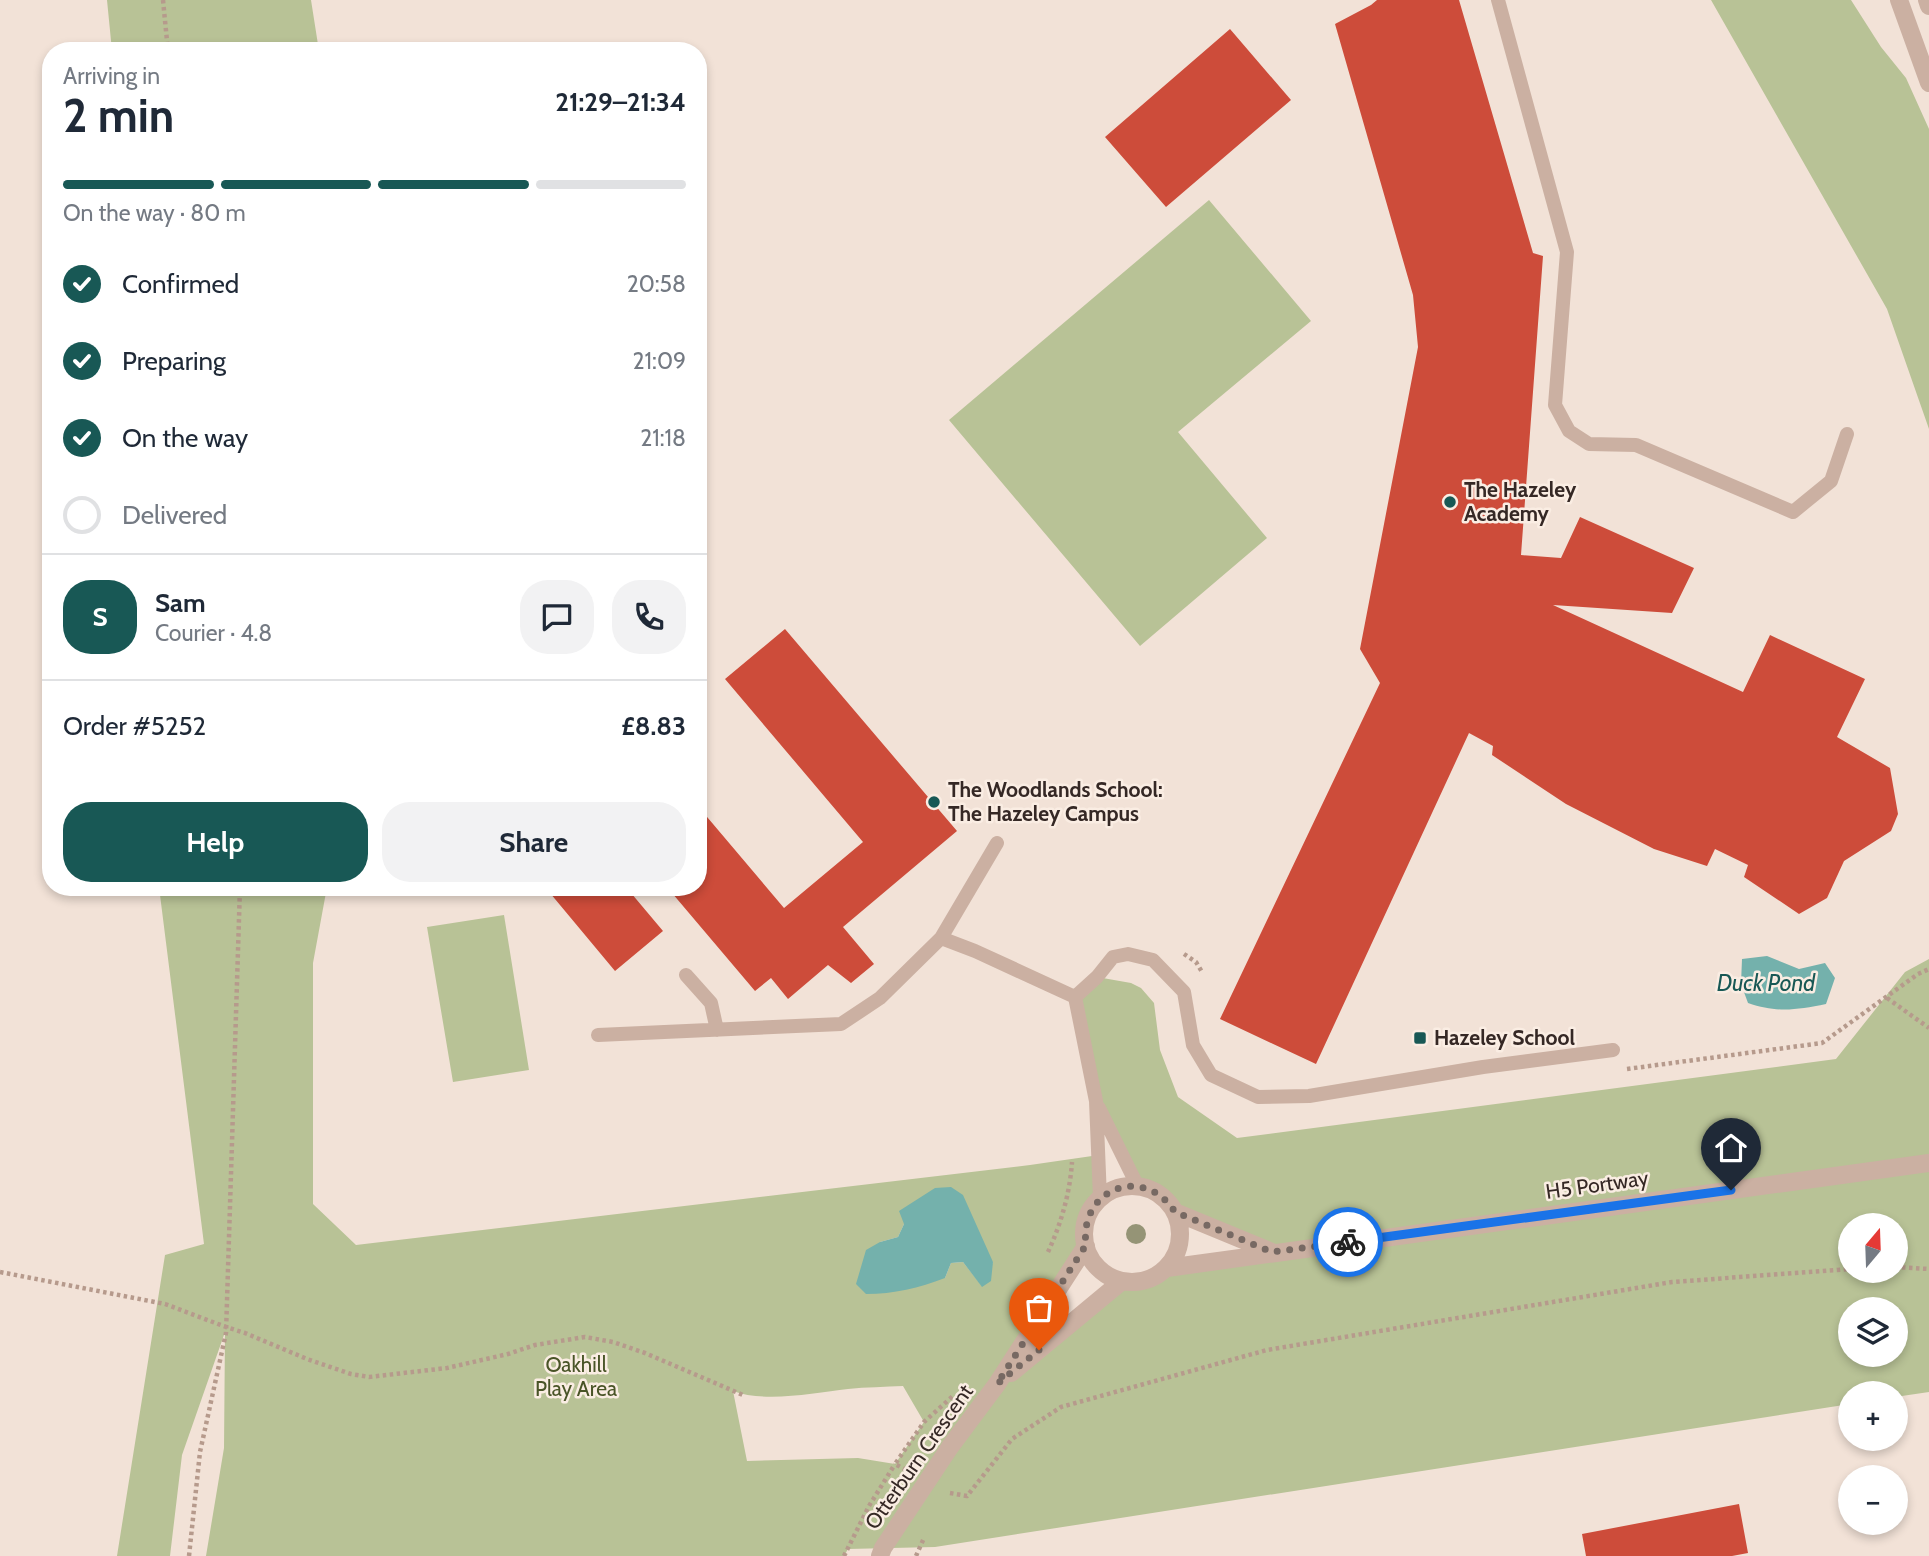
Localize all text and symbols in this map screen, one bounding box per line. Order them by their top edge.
text: Arriving in [63,62,160,90]
text: 21:29–21:34 [555,86,686,118]
text: 2 min [63,88,174,144]
text: On the way · 80 m [63,199,246,227]
icon: check [63,265,101,303]
text: Confirmed [122,268,239,300]
text: 20:58 [627,270,686,298]
icon: check [63,342,101,380]
text: Preparing [122,345,226,377]
text: 21:09 [633,347,686,375]
icon: check [63,419,101,457]
text: On the way [122,422,248,454]
text: 21:18 [640,424,686,452]
place label: The Hazeley Academy [1464,477,1577,526]
marker: The Hazeley Academy [1442,494,1458,510]
text: Delivered [122,499,227,531]
button: chat [520,580,594,654]
button: phone [612,580,686,654]
text: Sam [155,587,206,619]
text: S [92,601,108,633]
text: Courier · 4.8 [155,619,272,647]
text: Order #5252 [63,710,206,742]
text: £8.83 [621,710,686,742]
place label: The Woodlands School: The Hazeley Campus [948,777,1163,826]
marker: The Woodlands School: The Hazeley Campus [926,794,942,810]
button: Help [63,802,368,882]
button: Share [382,802,686,882]
water label: Duck Pond [1717,969,1816,997]
place label: Hazeley School [1434,1025,1575,1050]
marker: Hazeley School [1412,1030,1428,1046]
pin [1701,1118,1761,1190]
icon: home [1712,1129,1750,1167]
street label: H5 Portway [1544,1165,1650,1204]
courier [1313,1207,1383,1277]
north arrow [1838,1213,1908,1283]
map controls [1838,1213,1908,1535]
icon: bike [1329,1223,1367,1261]
pin [1009,1278,1069,1350]
icon: bag [1020,1289,1058,1327]
button: layers [1838,1297,1908,1367]
park label: Oakhill Play Area [535,1352,617,1401]
street label: Otterburn Crescent [859,1380,978,1534]
button: + [1838,1381,1908,1451]
button: − [1838,1465,1908,1535]

